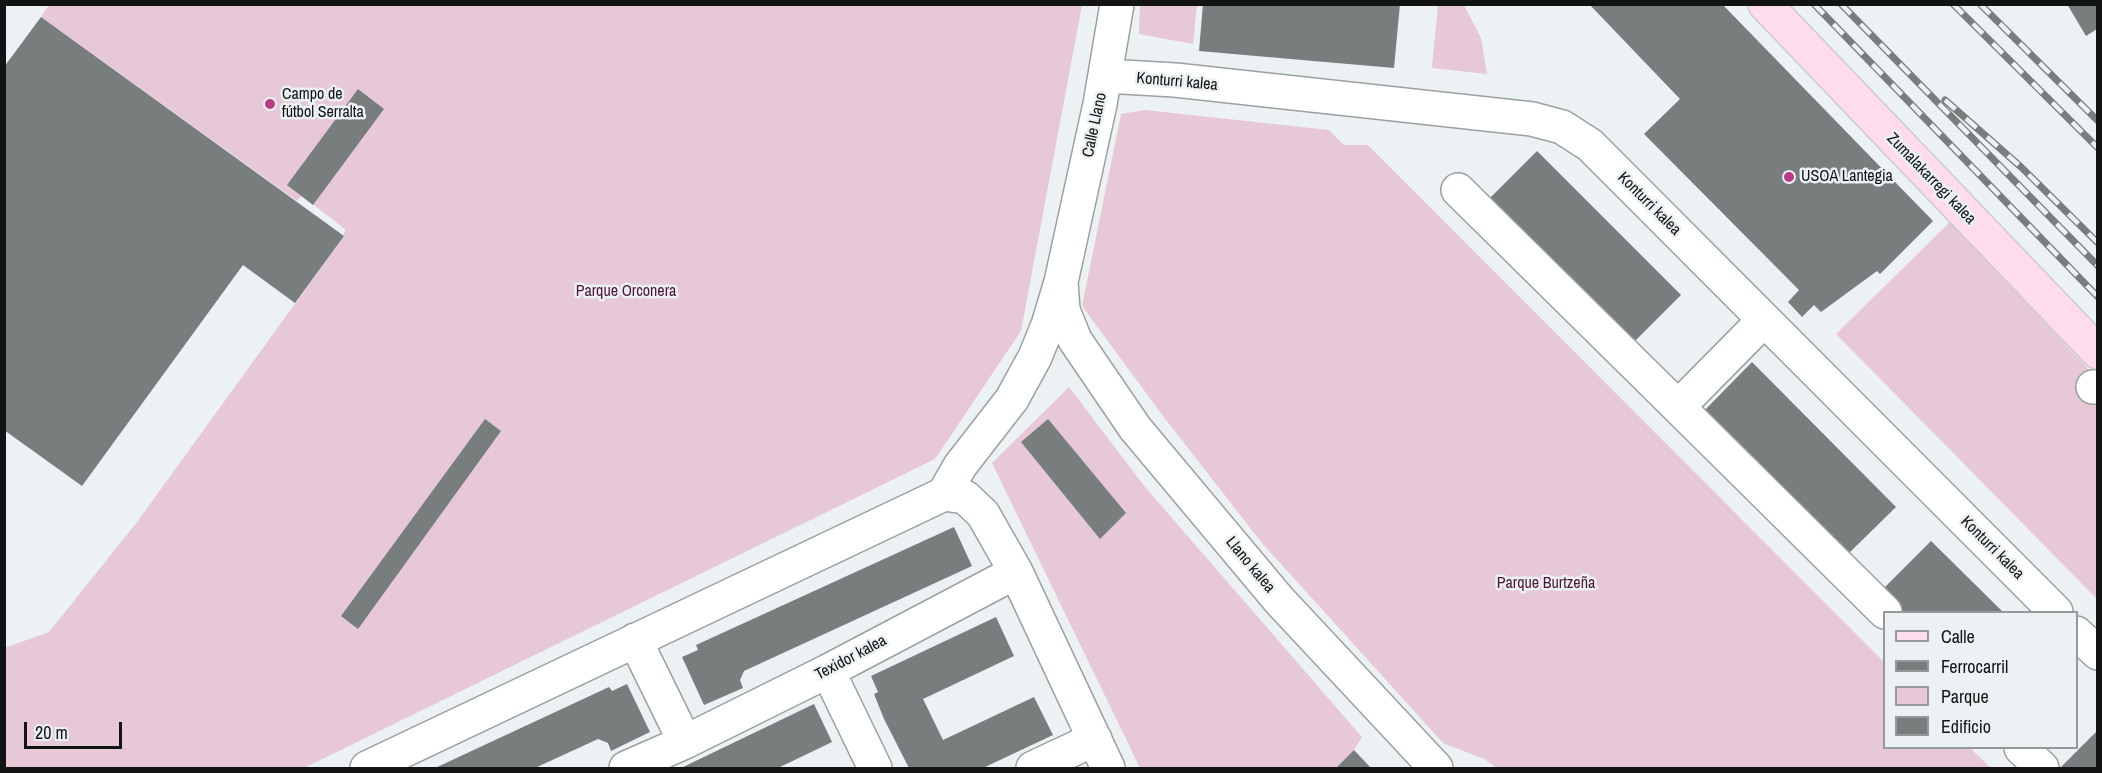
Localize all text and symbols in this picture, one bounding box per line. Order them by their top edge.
street label: Konturri kalea [1135,69,1219,95]
place label: Campo de fútbol Serralta [282,85,364,123]
street label: Calle Llano [1079,91,1111,159]
marker: Campo de fútbol Serralta [263,97,277,111]
street label: Zumalakarregi kalea [1883,129,1979,229]
place label: USOA Lantegia [1801,167,1893,187]
street label: Konturri kalea [1613,168,1685,240]
marker: USOA Lantegia [1782,170,1796,184]
park label: Parque Orconera [576,282,676,302]
street label: Konturri kalea [1956,512,2028,584]
street label: Llano kalea [1221,533,1279,597]
park label: Parque Burtzeña [1497,574,1595,594]
legend [1883,611,2078,749]
text: Calle [1941,624,1975,649]
street label: Texidor kalea [812,631,890,685]
text: Ferrocarril [1941,654,2008,679]
text: Parque [1941,684,1989,709]
scale bar [27,710,124,748]
text: Edificio [1941,714,1991,739]
text: 20 m [35,720,68,745]

